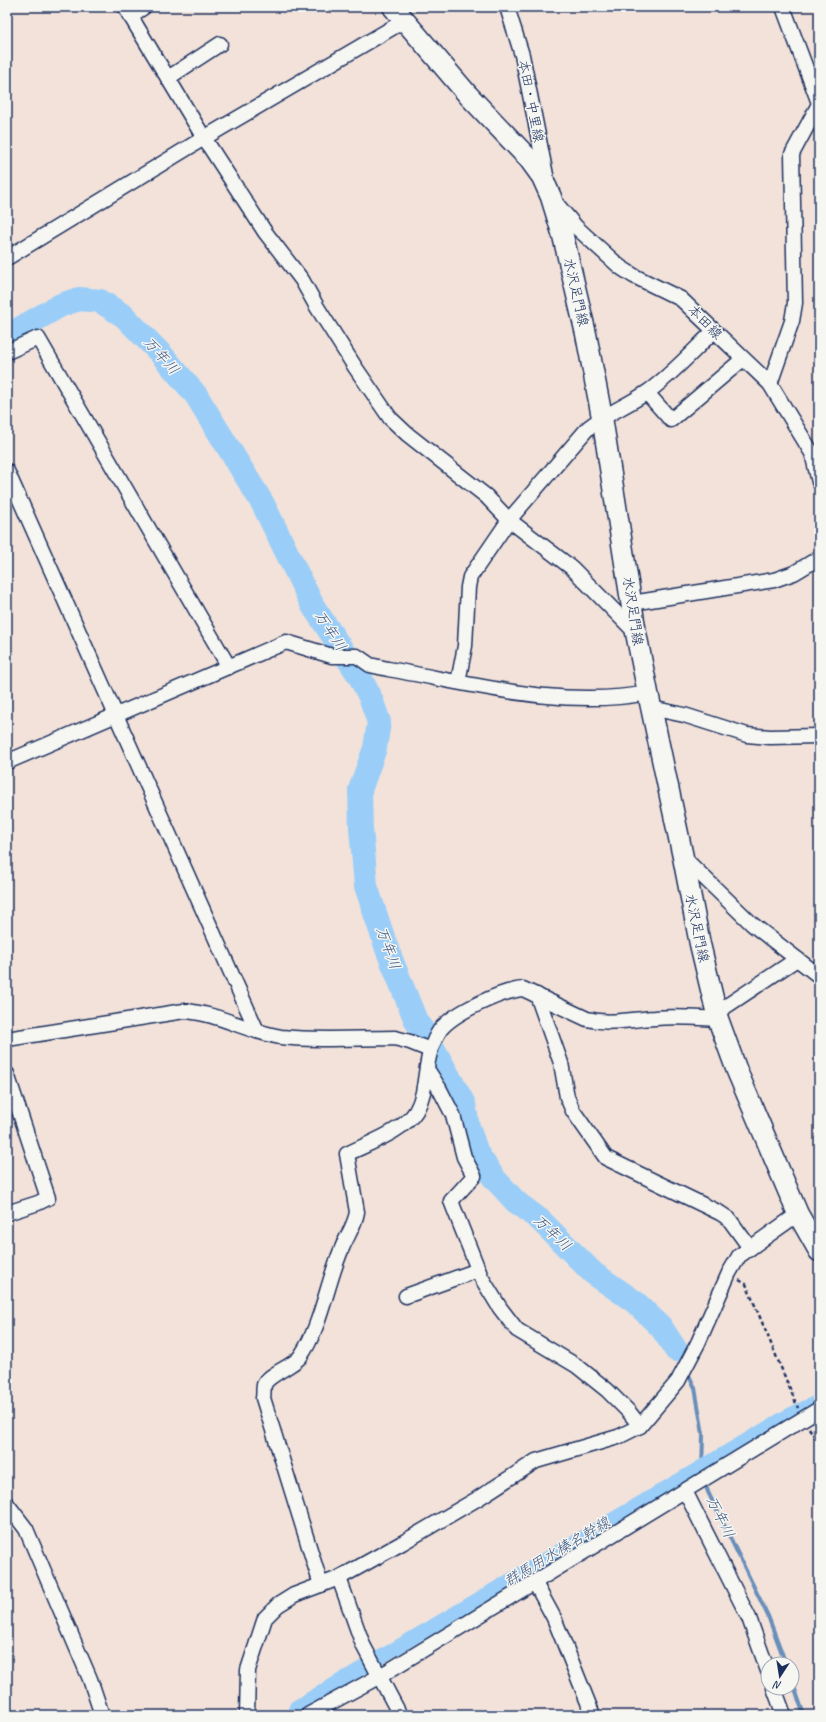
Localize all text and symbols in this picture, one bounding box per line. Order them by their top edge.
street label: 本田・中里線 [515,58,547,144]
street label: 水沢足門線 [560,256,592,328]
street label: 本田線 [684,301,726,343]
water label: 万年川 [139,333,183,379]
street label: 水沢足門線 [619,575,647,647]
water label: 万年川 [310,607,350,655]
street label: 水沢足門線 [681,892,713,964]
water label: 万年川 [371,924,405,972]
water label: 万年川 [529,1211,575,1255]
water label: 万年川 [702,1493,738,1541]
water label: 群馬用水榛名幹線 [501,1512,614,1591]
north arrow [760,1656,800,1696]
text: N [771,1678,783,1693]

